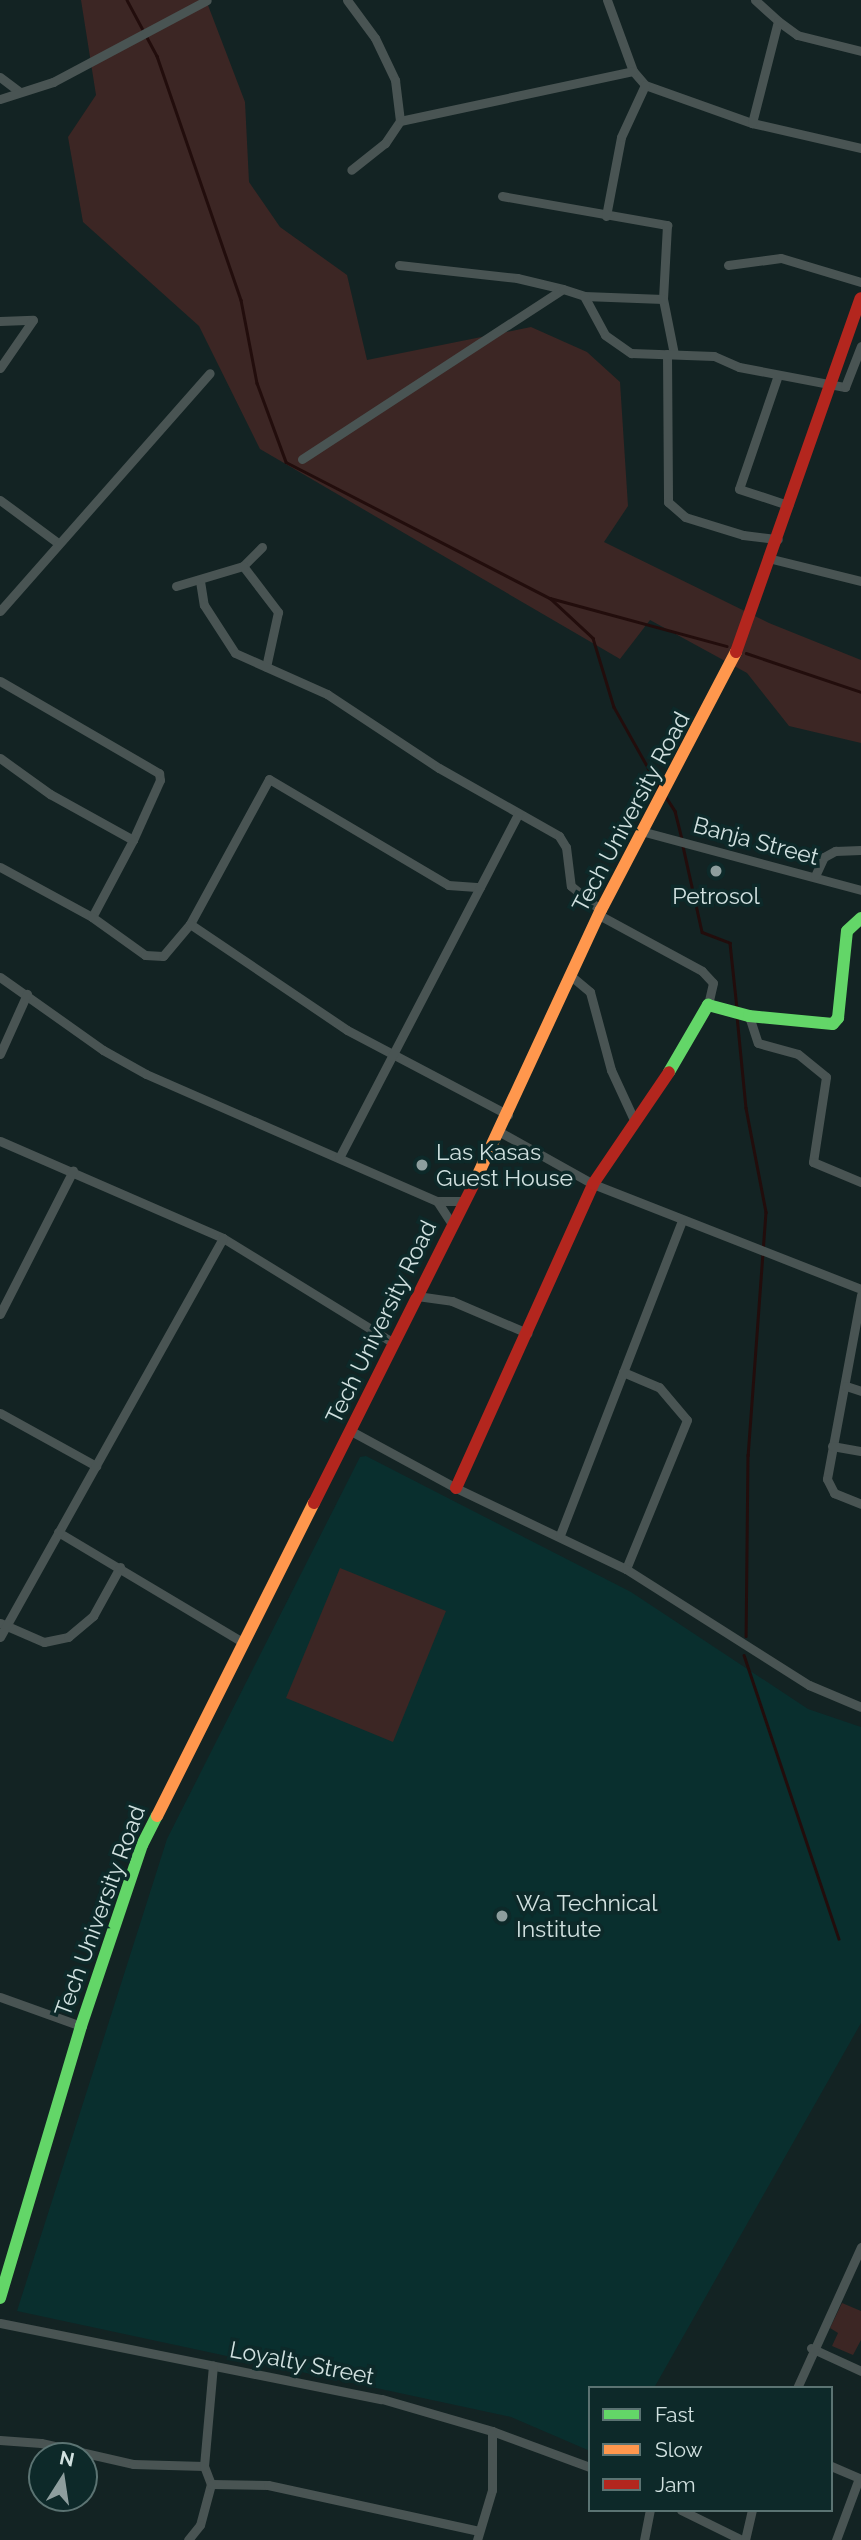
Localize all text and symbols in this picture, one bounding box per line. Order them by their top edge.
street label: Tech University Road [566,707,696,917]
street label: Banja Street [690,811,822,871]
marker: Petrosol [708,863,724,879]
place label: Petrosol [672,882,760,910]
place label: Las Kasas Guest House [436,1138,573,1192]
marker: Las Kasas Guest House [414,1157,430,1173]
street label: Tech University Road [320,1216,442,1428]
street label: Tech University Road [49,1801,151,2021]
place label: Wa Technical Institute [516,1889,658,1943]
marker: Wa Technical Institute [494,1908,510,1924]
street label: Loyalty Street [227,2335,377,2391]
legend [588,2386,833,2512]
text: Fast [655,2402,695,2427]
text: Slow [655,2437,703,2462]
north arrow [28,2442,98,2512]
text: N [58,2446,76,2471]
text: Jam [655,2472,696,2497]

